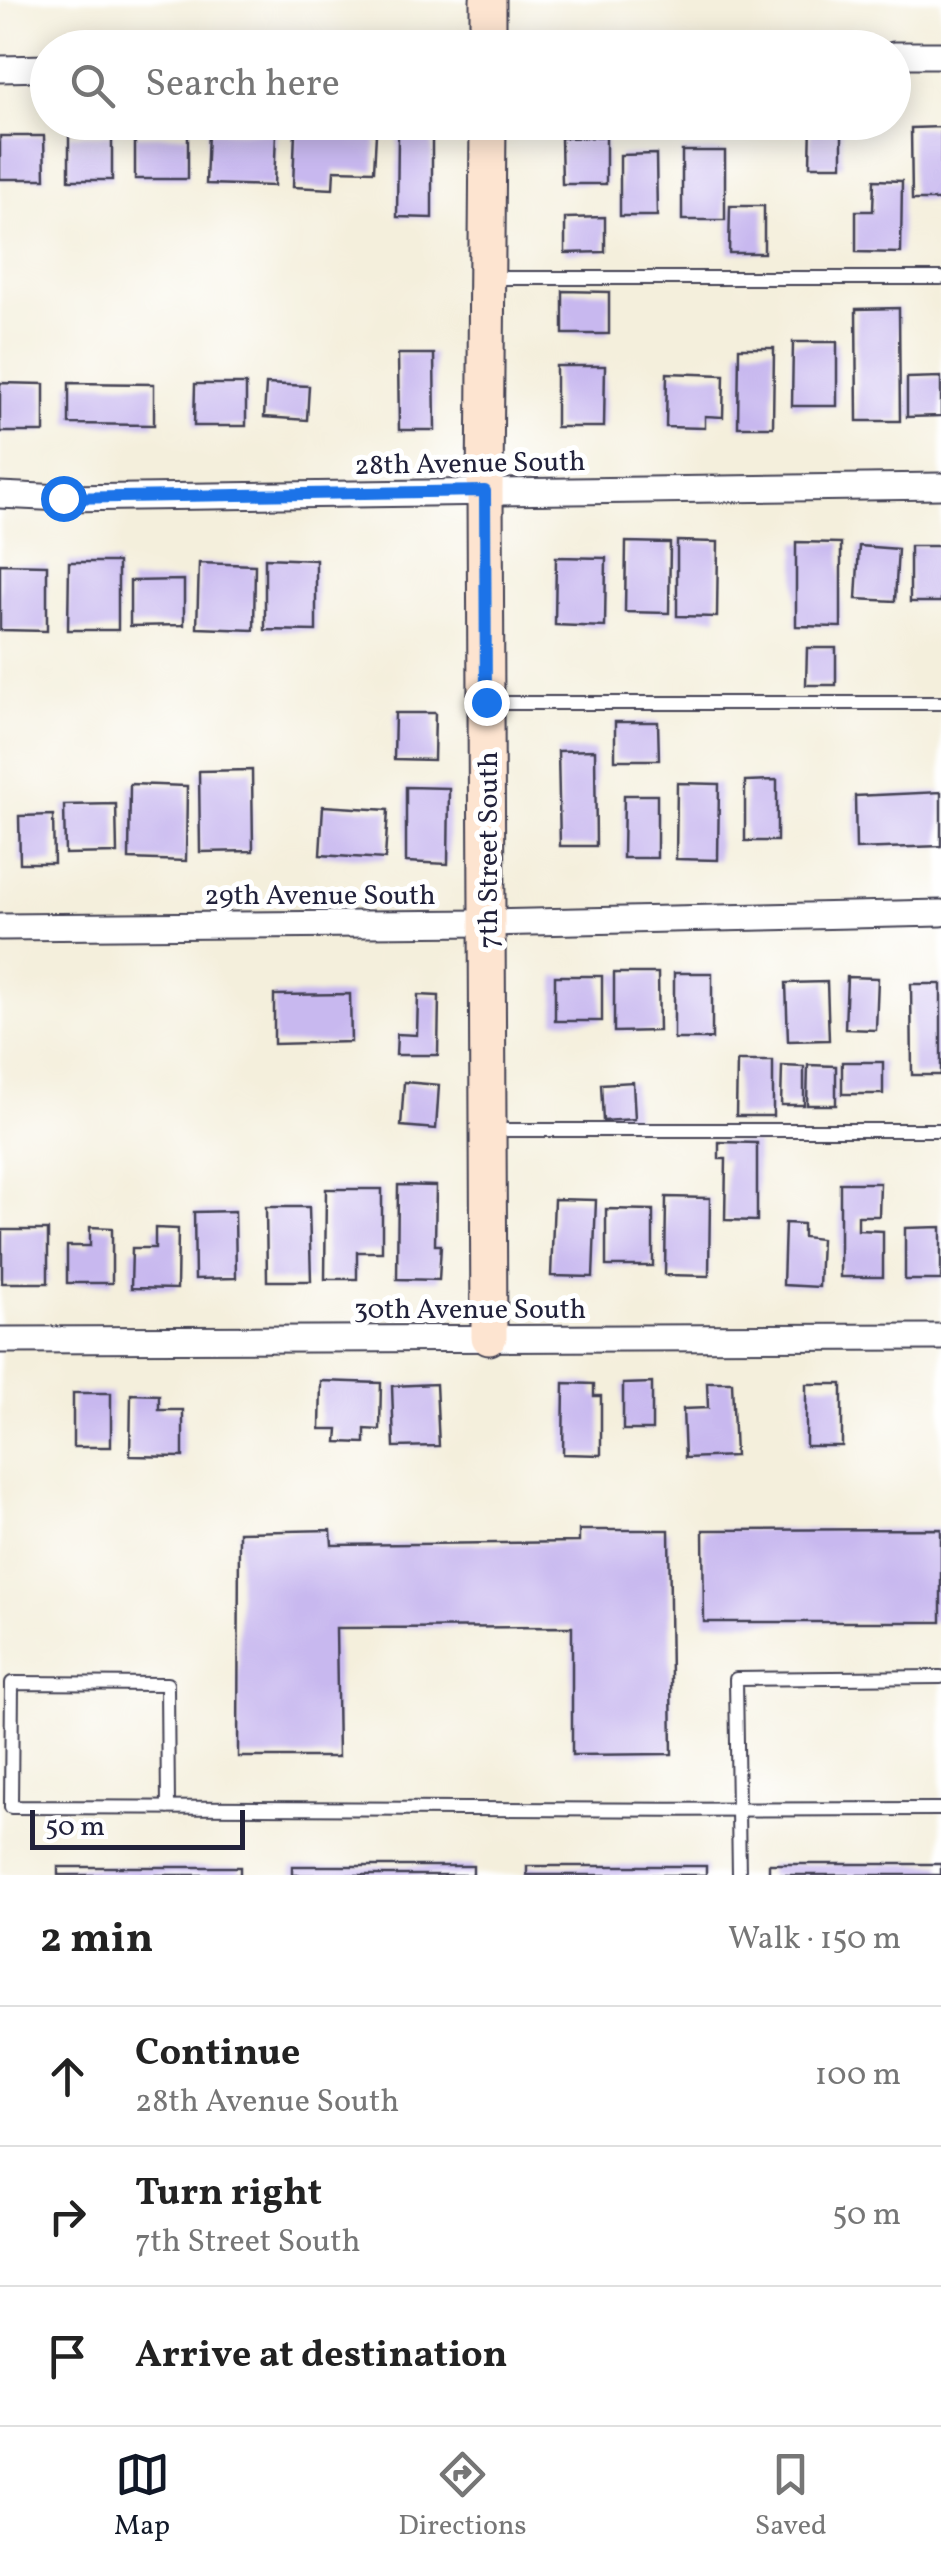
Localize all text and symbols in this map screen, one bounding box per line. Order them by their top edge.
search box [30,30,911,140]
icon: search [65,58,120,113]
text: Search here [145,59,340,112]
street label: 28th Avenue South [354,443,586,486]
route start [41,476,87,522]
route end [464,680,510,726]
street label: 7th Street South [470,751,509,949]
street label: 29th Avenue South [204,877,436,916]
street label: 30th Avenue South [354,1291,586,1330]
scale bar [30,1805,245,1850]
text: 50 m [45,1808,105,1847]
text: 2 min [40,1911,153,1970]
text: Walk · 150 m [728,1918,901,1962]
text: Continue [135,2028,300,2081]
icon: ahead [40,2049,95,2104]
text: 100 m [815,2054,901,2098]
text: 28th Avenue South [135,2081,399,2125]
text: Turn right [135,2168,322,2221]
icon: right [40,2189,95,2244]
text: 50 m [832,2194,901,2238]
text: 7th Street South [135,2221,361,2265]
icon: arrive [40,2329,95,2384]
text: Arrive at destination [135,2330,508,2383]
tab: Map [114,2447,170,2546]
tab: Directions [398,2447,527,2546]
tab: Saved [755,2447,827,2546]

